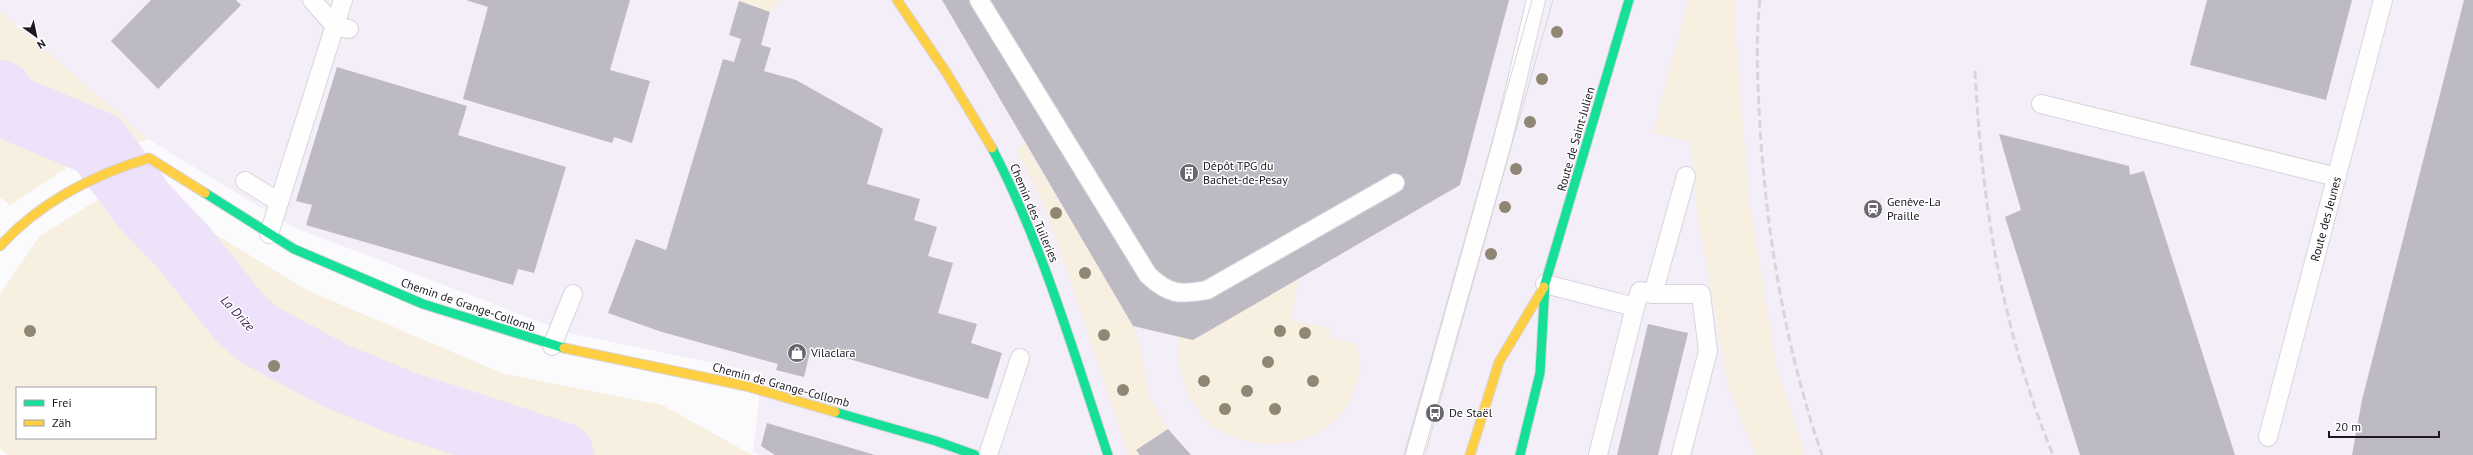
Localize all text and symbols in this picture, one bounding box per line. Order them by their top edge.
north arrow [16,16,56,56]
text: N [35,37,48,52]
street label: Route de Saint-Julien [1553,85,1598,193]
place label: Dépôt TPG du Bachet-de-Pesay [1203,158,1288,187]
street label: Chemin des Tuileries [1007,161,1062,264]
building icon: Dépôt TPG du Bachet-de-Pesay [1178,162,1200,184]
street label: Route des Jeunes [2307,175,2344,263]
place label: Genève-La Praille [1887,194,1941,223]
station icon: Genève-La Praille [1862,198,1884,220]
street label: Chemin de Grange-Collomb [399,274,537,335]
water label: La Drize [217,292,258,335]
shop icon: Vilaclara [786,342,808,364]
place label: Vilaclara [810,345,855,360]
street label: Chemin de Grange-Collomb [711,359,851,410]
legend [16,387,156,439]
text: Frei [52,395,72,410]
bus stop icon: De Staël [1424,402,1446,424]
place label: De Staël [1449,405,1493,420]
scale bar [2329,413,2439,439]
text: Zäh [52,415,71,430]
text: 20 m [2335,419,2361,434]

